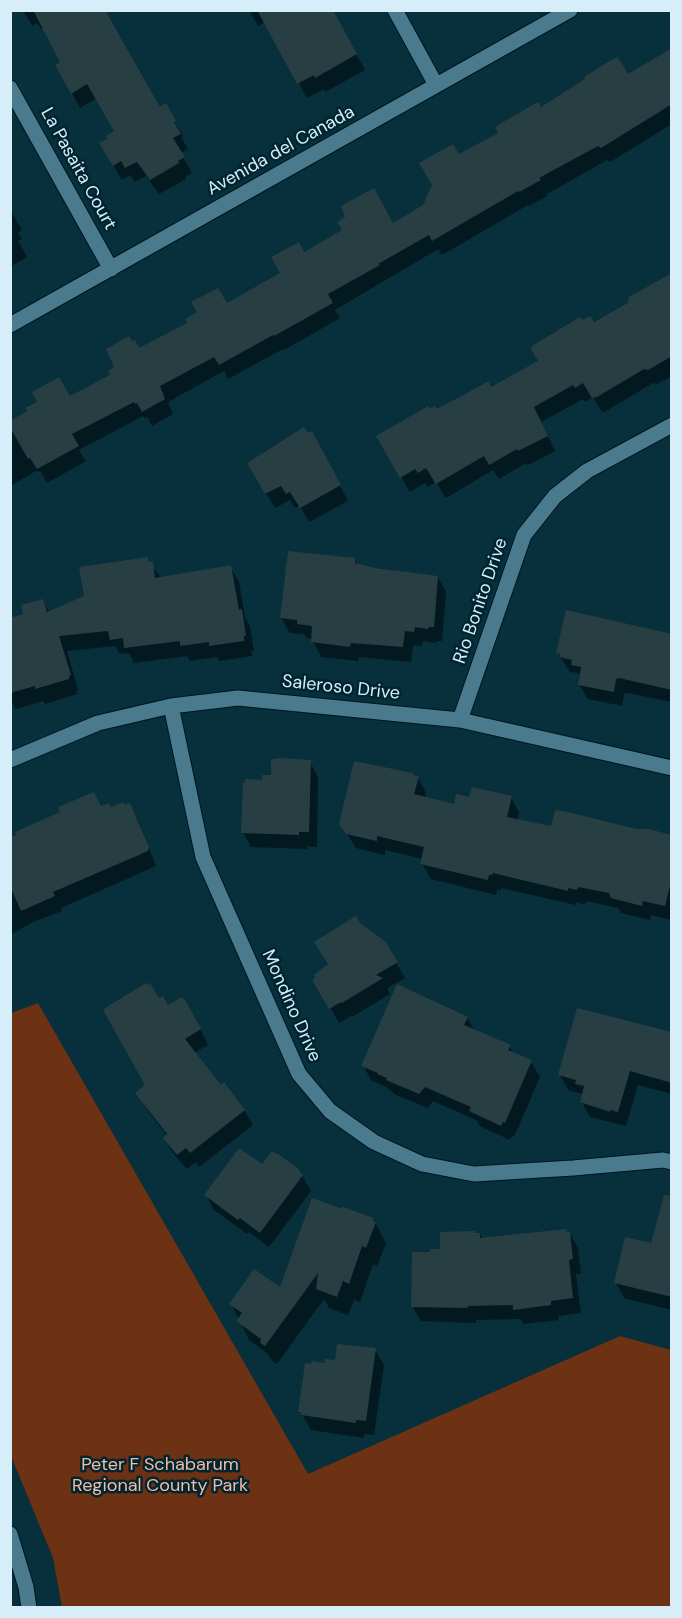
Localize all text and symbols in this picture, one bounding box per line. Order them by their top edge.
street label: Avenida del Canada [204,102,358,200]
street label: La Pasaita Court [36,104,120,234]
street label: Rio Bonito Drive [449,535,513,667]
street label: Saleroso Drive [281,671,401,705]
street label: Mondino Drive [257,947,325,1065]
park label: Peter F Schabarum Regional County Park [72,1454,248,1496]

